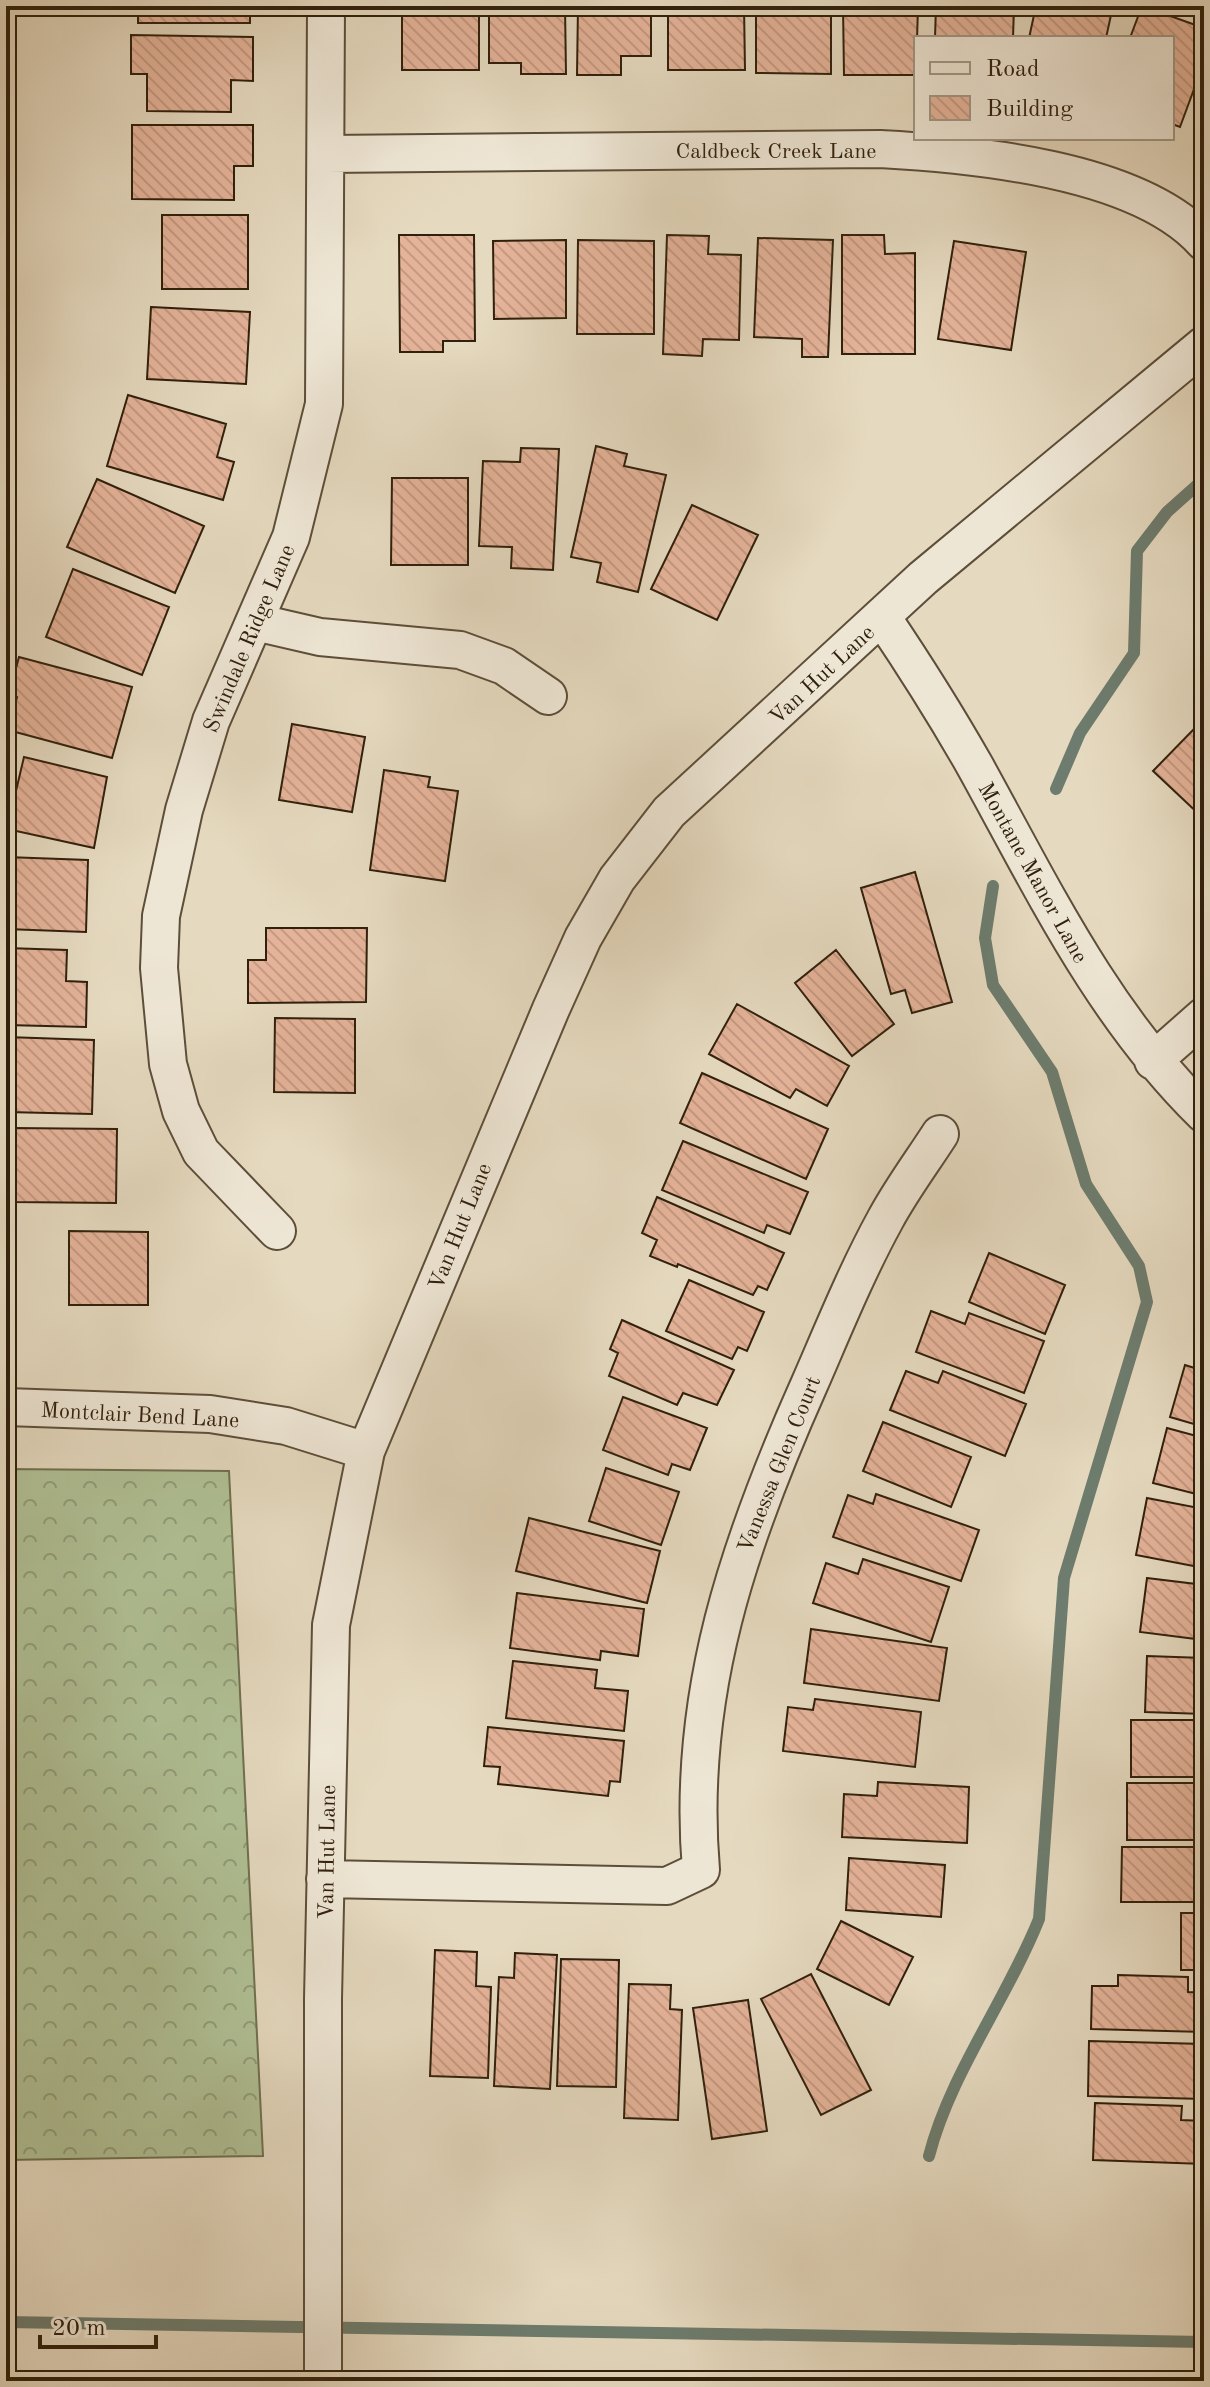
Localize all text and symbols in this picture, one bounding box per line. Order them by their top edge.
legend [914,36,1174,140]
text: Road [986,58,1039,82]
text: Building [986,98,1073,122]
street label: Caldbeck Creek Lane [676,141,876,163]
street label: Swindale Ridge Lane [200,541,299,736]
street label: Van Hut Lane [766,621,879,729]
street label: Montane Manor Lane [973,779,1091,967]
street label: Van Hut Lane [425,1160,496,1293]
street label: Vanessa Glen Court [734,1373,825,1556]
street label: Montclair Bend Lane [40,1400,240,1432]
street label: Van Hut Lane [316,1785,340,1920]
scale bar [40,2299,156,2349]
text: 20 m [52,2317,106,2341]

